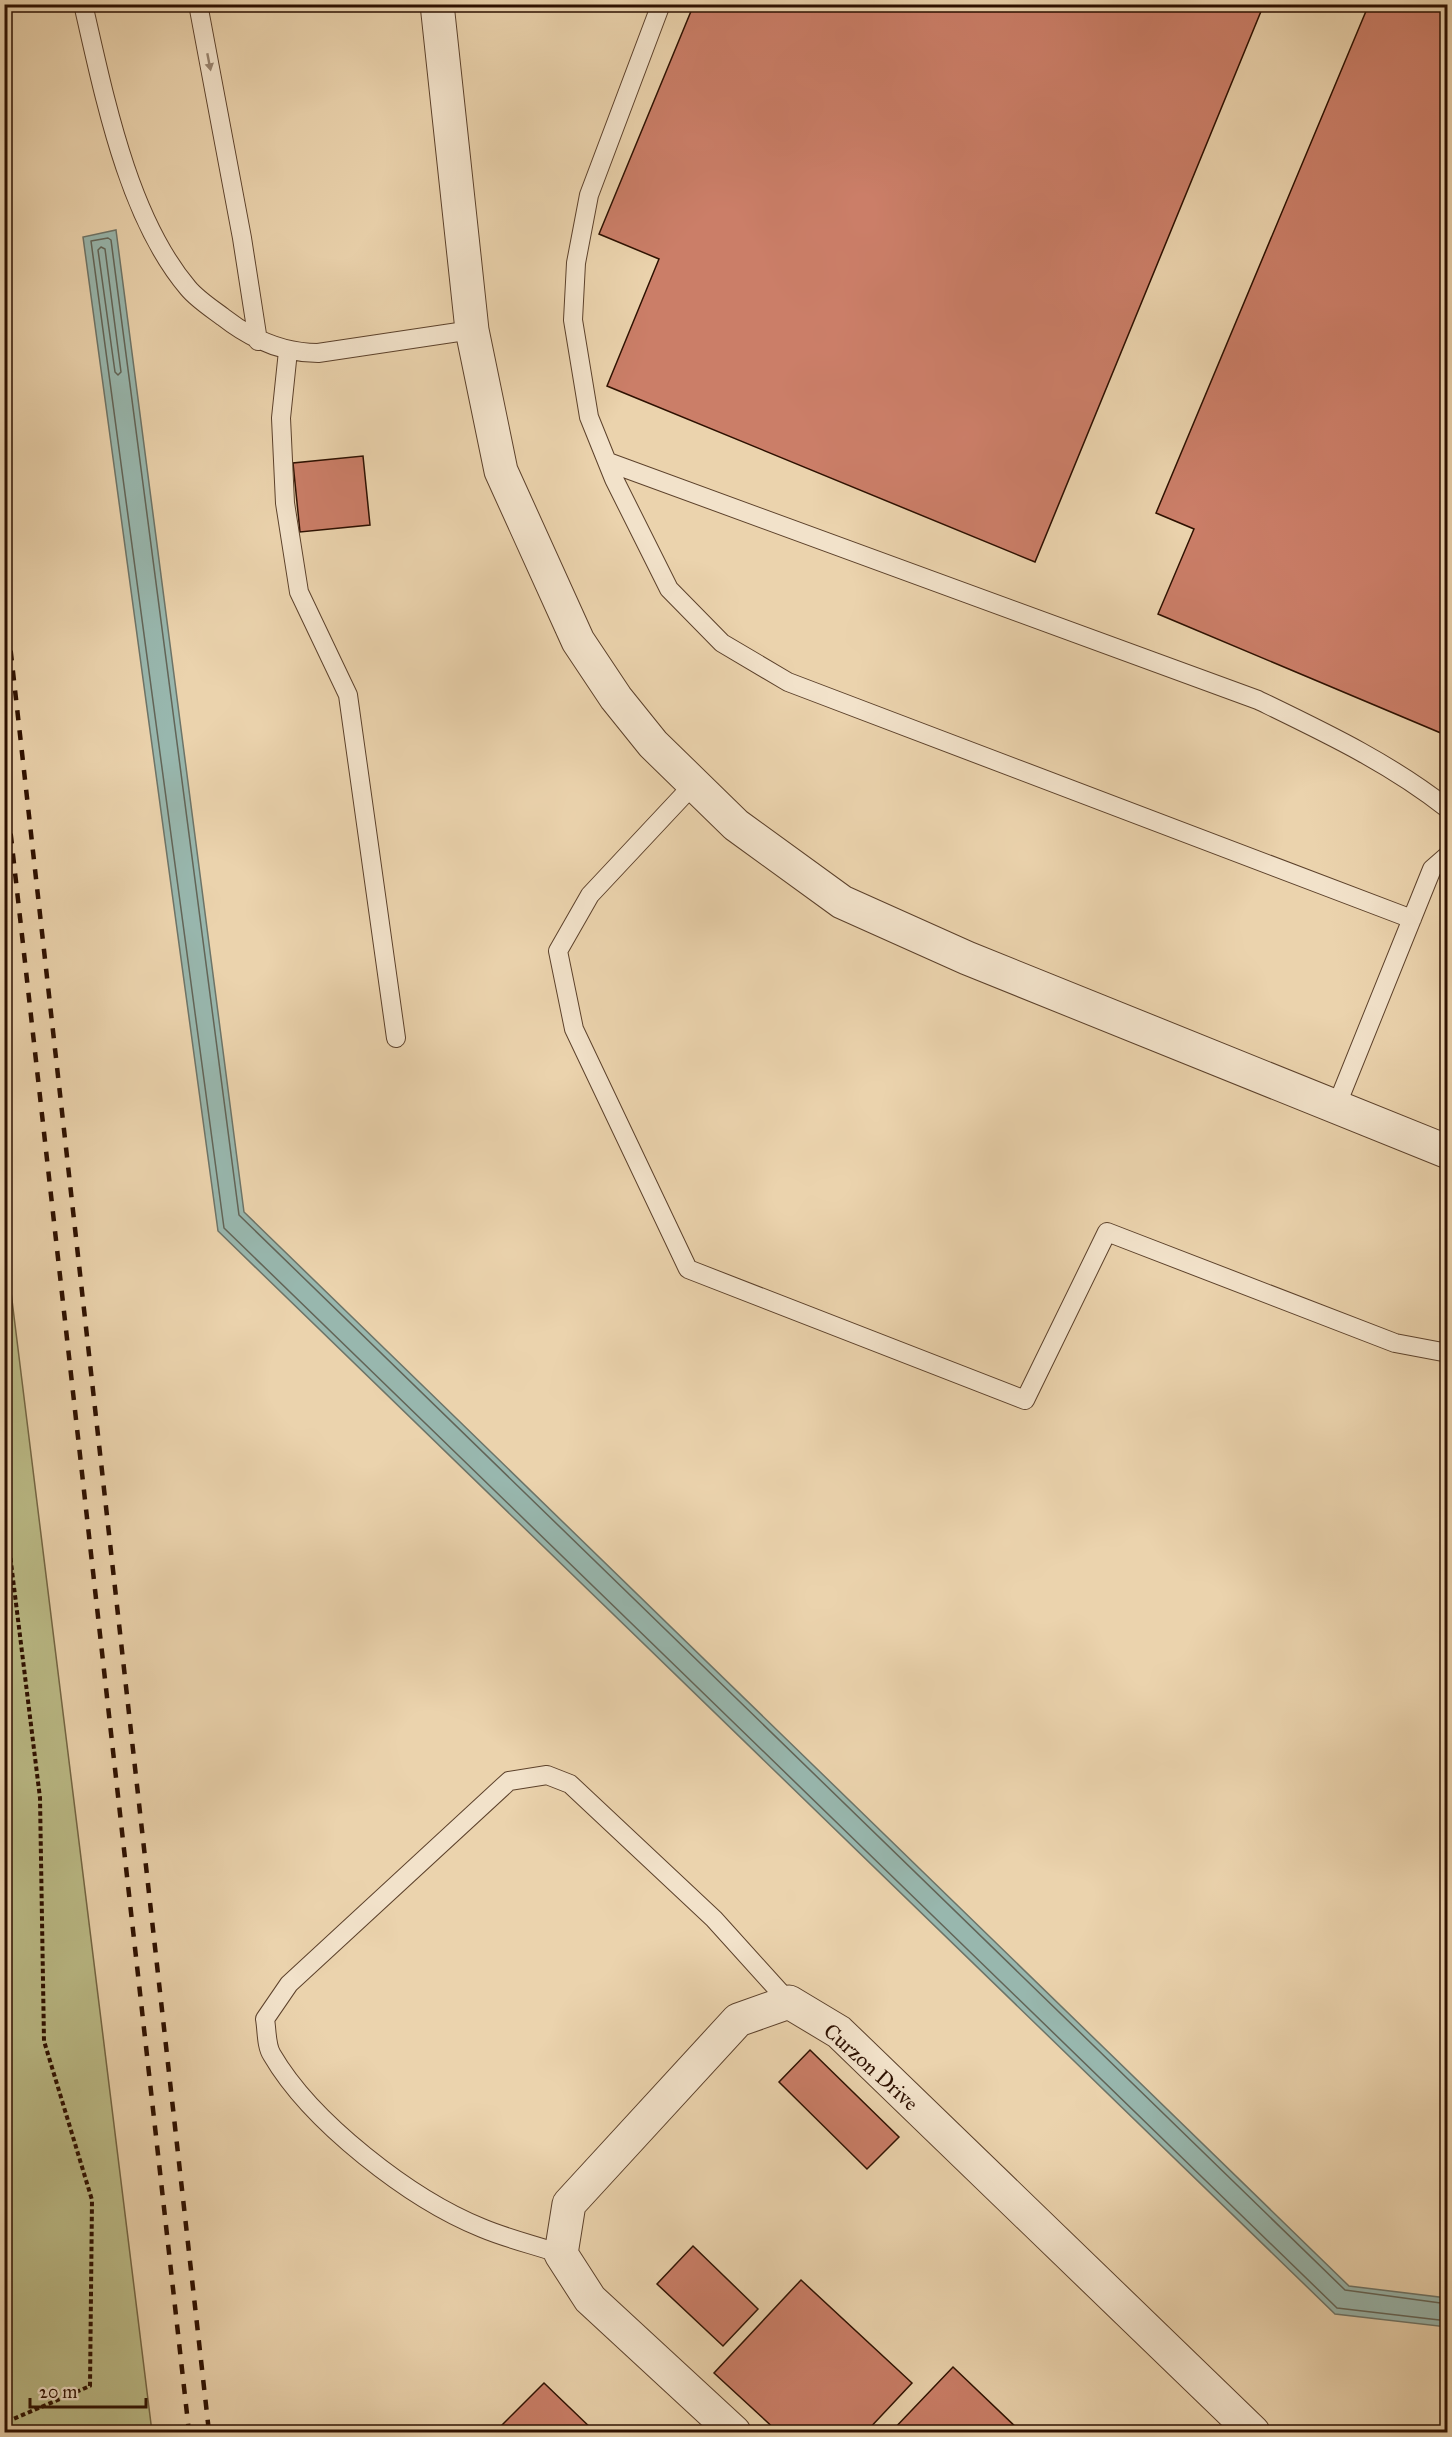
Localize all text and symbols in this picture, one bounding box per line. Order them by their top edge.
one-way arrow [205,53,214,72]
street label: Curzon Drive [818,2018,924,2116]
scale bar [30,2371,146,2409]
text: 20 m [39,2381,77,2403]

